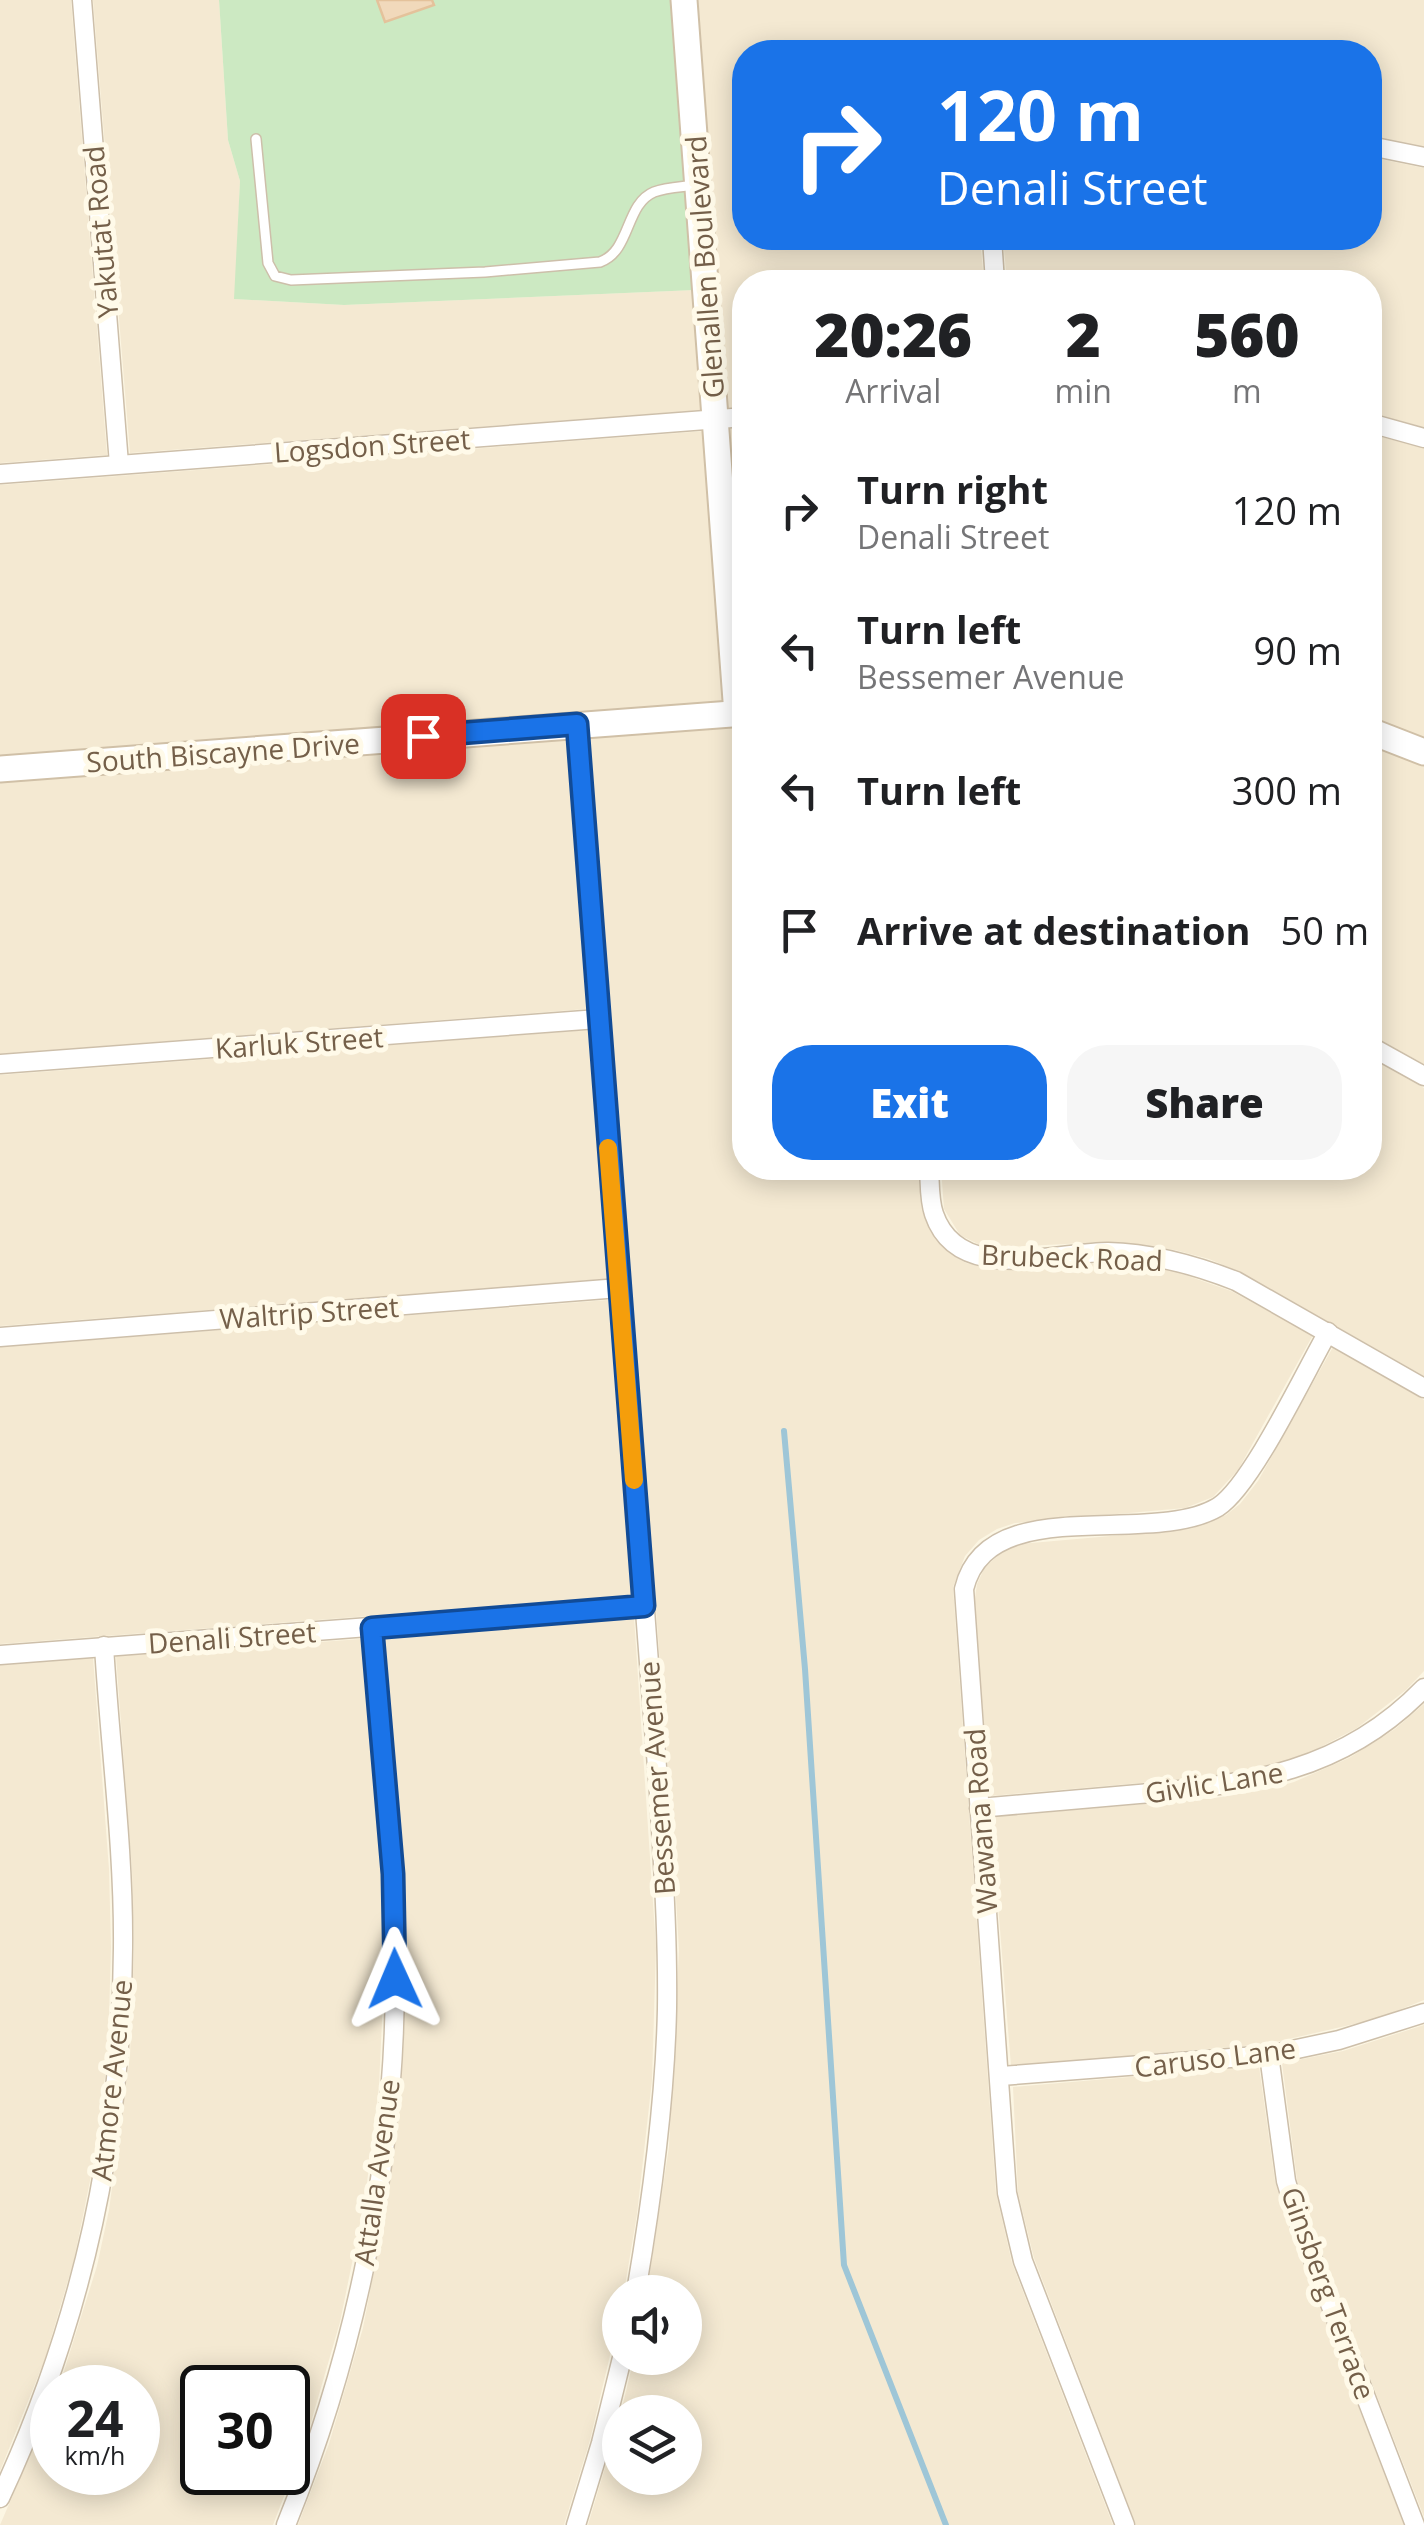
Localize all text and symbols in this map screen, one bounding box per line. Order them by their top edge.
text: 120 m [937,66,1144,162]
icon: right [772,80,902,210]
street label: Glenallen Boulevard [676,134,732,400]
street label: Yakutat Road [74,144,126,320]
text: Denali Street [937,157,1208,218]
text: 20:26 [814,293,972,375]
text: 2 [1066,293,1101,375]
text: 560 [1194,293,1300,375]
text: Arrival [845,369,941,412]
text: min [1055,369,1112,412]
text: m [1232,369,1262,412]
street label: Logsdon Street [273,419,471,471]
text: Turn right [857,463,1048,515]
icon: right [772,483,827,538]
text: 120 m [1232,484,1342,536]
text: Denali Street [857,515,1049,558]
text: Turn left [857,603,1021,655]
icon: left [772,623,827,678]
text: 90 m [1253,624,1342,676]
text: Bessemer Avenue [857,655,1125,698]
pin [381,694,466,779]
icon: arrive [396,709,451,764]
street label: South Biscayne Drive [85,723,361,781]
icon: left [772,763,827,818]
text: Turn left [857,764,1021,816]
text: 300 m [1232,764,1342,816]
icon: arrive [772,903,827,958]
text: Arrive at destination [857,904,1251,956]
text: 50 m [1281,904,1369,956]
street label: Karluk Street [214,1017,384,1067]
button: Exit [772,1045,1047,1160]
button: Share [1067,1045,1342,1160]
street label: Brubeck Road [981,1235,1163,1279]
street label: Waltrip Street [218,1287,400,1337]
street label: Denali Street [147,1612,317,1662]
street label: Bessemer Avenue [629,1660,683,1896]
street label: Wawana Road [955,1727,1005,1915]
street label: Givlic Lane [1142,1752,1286,1812]
position arrow [343,1927,447,2031]
street label: Atmore Avenue [82,1977,140,2183]
street label: Caruso Lane [1132,2028,1298,2086]
street label: Attalla Avenue [344,2076,408,2268]
street label: Ginsberg Terrace [1273,2182,1385,2404]
map controls [602,2275,702,2495]
button: sound [602,2275,702,2375]
speed limit sign: 30 [180,2365,310,2495]
text: 24 [66,2384,124,2452]
button: layers [602,2395,702,2495]
text: km/h [65,2438,125,2472]

